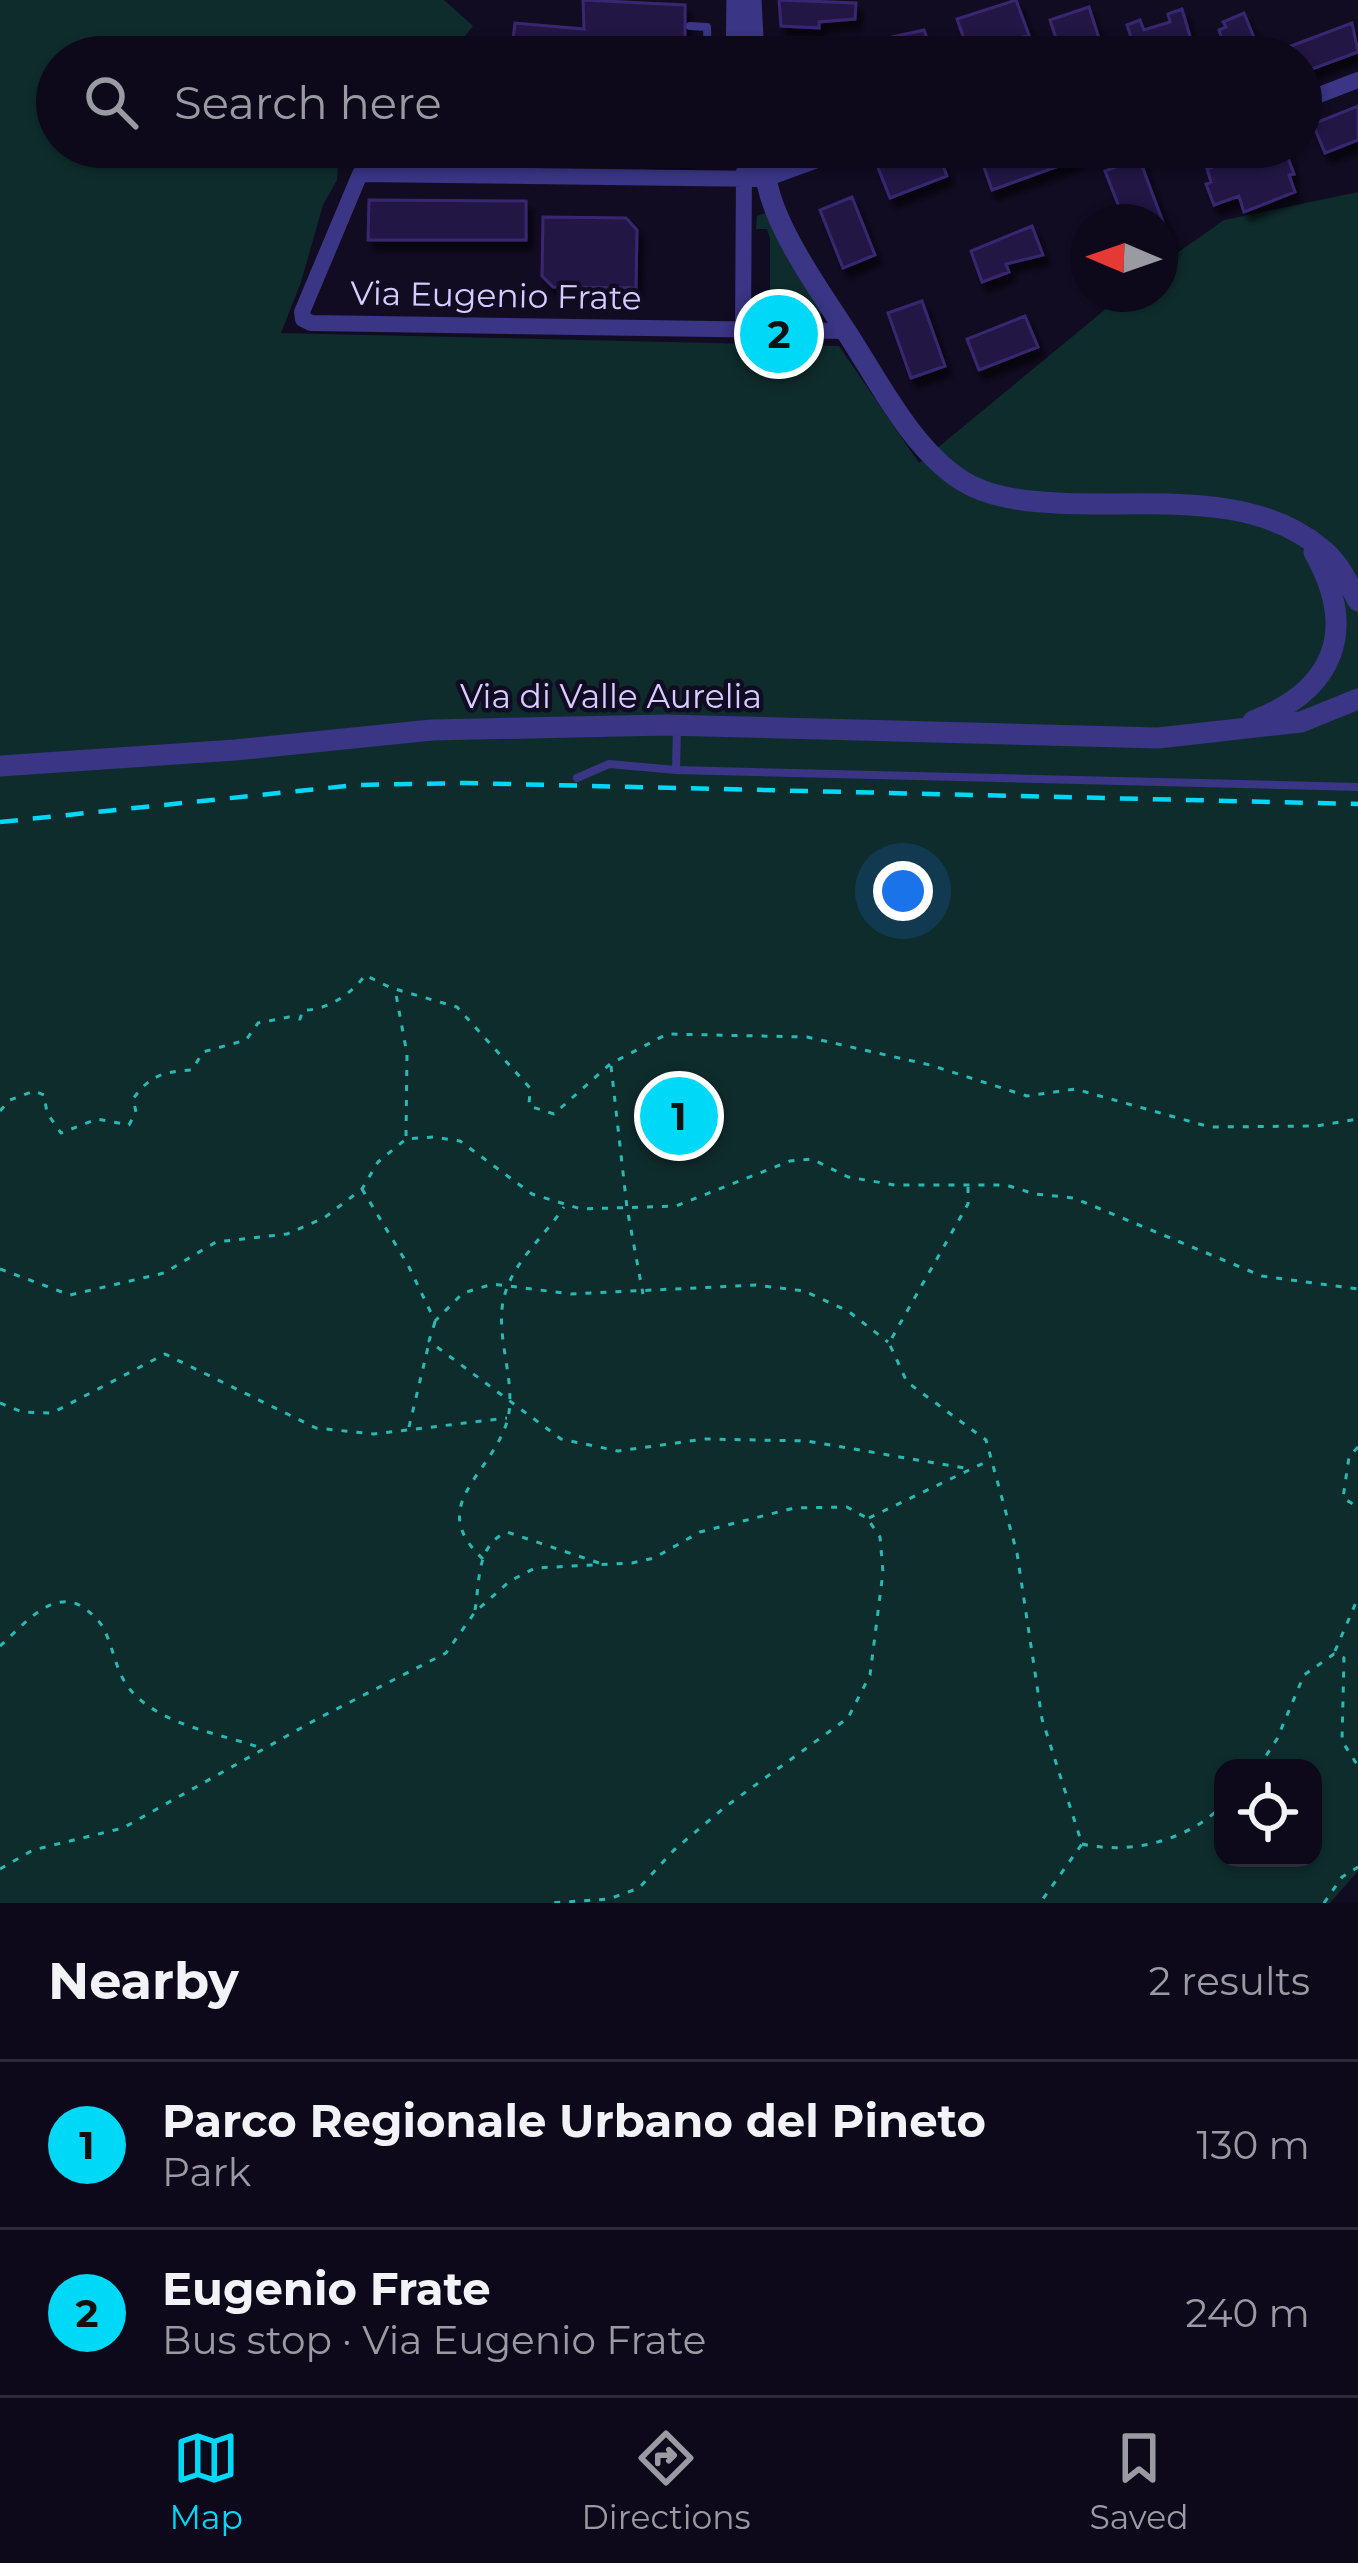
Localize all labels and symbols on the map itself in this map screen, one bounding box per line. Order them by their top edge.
north arrow [1070,204,1178,312]
street label: Via Eugenio Frate [350,272,642,318]
pin: 2 [740,289,818,379]
street label: Via di Valle Aurelia [460,676,762,716]
your location [873,861,933,921]
pin: 1 [640,1071,718,1161]

